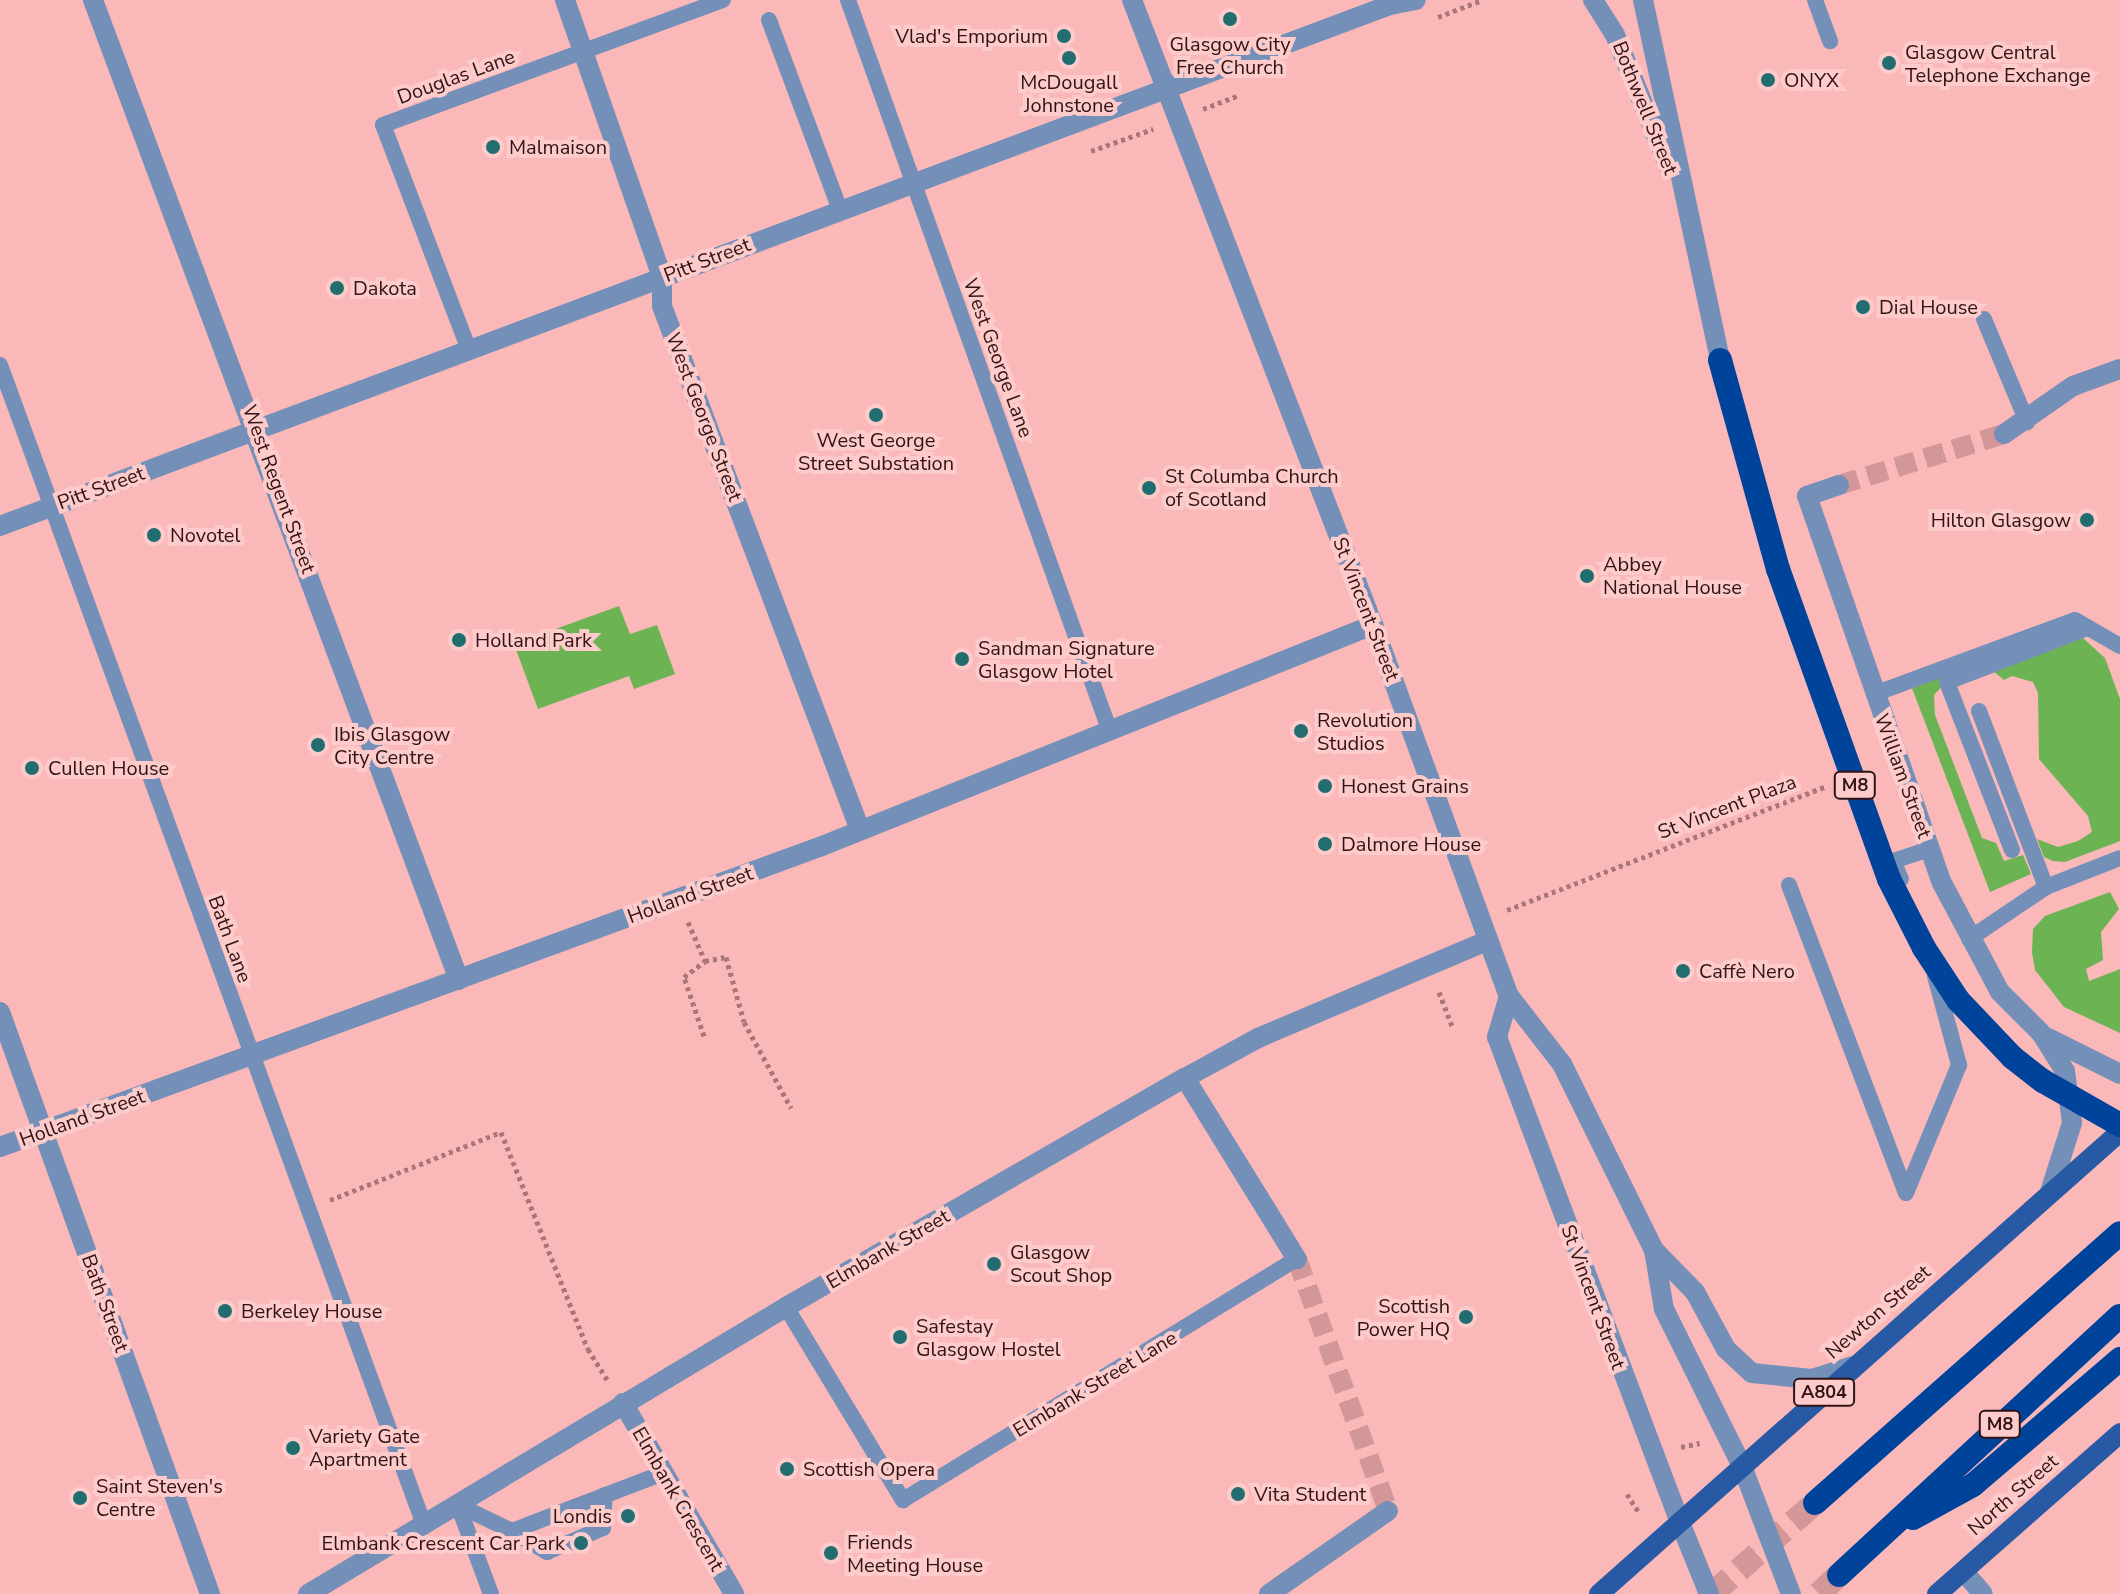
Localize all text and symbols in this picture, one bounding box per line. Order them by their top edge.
marker: Glasgow City Free Church [1221,10,1239,28]
place label: Vlad's Emporium [895,24,1048,48]
marker: Vlad's Emporium [1055,27,1073,45]
place label: Glasgow City Free Church [1170,32,1290,79]
street label: Bothwell Street [1607,38,1683,178]
place label: Glasgow Central Telephone Exchange [1905,40,2091,87]
street label: Douglas Lane [394,45,518,109]
marker: McDougall Johnstone [1060,49,1078,67]
marker: Glasgow Central Telephone Exchange [1880,54,1898,72]
place label: ONYX [1784,68,1839,92]
place label: McDougall Johnstone [1020,70,1118,117]
marker: ONYX [1759,71,1777,89]
place label: Malmaison [509,135,607,159]
marker: Malmaison [484,138,502,156]
street label: Pitt Street [660,233,754,287]
street label: West George Lane [958,275,1038,441]
place label: Dakota [353,276,417,300]
marker: Dakota [328,279,346,297]
place label: Dial House [1879,295,1978,319]
marker: Dial House [1854,298,1872,316]
street label: West George Street [661,329,747,505]
street label: West Regent Street [237,402,321,576]
marker: West George Street Substation [867,406,885,424]
place label: West George Street Substation [798,428,954,475]
street label: Pitt Street [54,461,148,515]
place label: St Columba Church of Scotland [1165,464,1339,511]
marker: St Columba Church of Scotland [1140,479,1158,497]
place label: Hilton Glasgow [1931,508,2071,532]
marker: Hilton Glasgow [2078,511,2096,529]
place label: Novotel [170,523,240,547]
marker: Novotel [145,526,163,544]
street label: St Vincent Street [1328,534,1404,684]
place label: Abbey National House [1603,552,1742,599]
marker: Abbey National House [1578,567,1596,585]
place label: Holland Park [475,628,592,652]
marker: Holland Park [450,631,468,649]
place label: Sandman Signature Glasgow Hotel [978,636,1155,683]
marker: Sandman Signature Glasgow Hotel [953,650,971,668]
place label: Revolution Studios [1317,708,1413,755]
street label: William Street [1869,711,1937,841]
place label: Ibis Glasgow City Centre [334,722,450,769]
marker: Revolution Studios [1292,722,1310,740]
marker: Ibis Glasgow City Centre [309,736,327,754]
place label: Cullen House [48,756,169,780]
marker: Cullen House [23,759,41,777]
street label: St Vincent Plaza [1654,770,1800,844]
road number: M8 [1833,771,1877,799]
place label: Honest Grains [1341,774,1469,798]
marker: Honest Grains [1316,777,1334,795]
place label: Dalmore House [1341,832,1481,856]
marker: Dalmore House [1316,835,1334,853]
street label: Holland Street [624,861,756,929]
street label: Bath Lane [203,892,257,986]
place label: Caffè Nero [1699,959,1795,983]
marker: Caffè Nero [1674,962,1692,980]
street label: Holland Street [16,1084,148,1152]
street label: Elmbank Street [822,1204,954,1294]
street label: St Vincent Street [1556,1222,1630,1372]
place label: Glasgow Scout Shop [1010,1240,1112,1287]
street label: Bath Street [76,1251,134,1355]
marker: Glasgow Scout Shop [985,1255,1003,1273]
street label: Newton Street [1821,1260,1935,1364]
place label: Scottish Power HQ [1357,1294,1450,1341]
place label: Berkeley House [241,1299,382,1323]
marker: Berkeley House [216,1302,234,1320]
marker: Scottish Power HQ [1457,1308,1475,1326]
place label: Safestay Glasgow Hostel [916,1314,1061,1361]
street label: Elmbank Street Lane [1009,1326,1181,1442]
marker: Safestay Glasgow Hostel [891,1328,909,1346]
road number: A804 [1792,1378,1856,1406]
road number: M8 [1978,1410,2022,1438]
street label: Elmbank Crescent [627,1423,729,1575]
place label: Variety Gate Apartment [309,1424,420,1471]
marker: Variety Gate Apartment [284,1439,302,1457]
street label: North Street [1963,1449,2063,1541]
place label: Scottish Opera [803,1457,935,1481]
marker: Scottish Opera [778,1460,796,1478]
place label: Saint Steven's Centre [96,1474,223,1521]
place label: Vita Student [1254,1482,1366,1506]
marker: Vita Student [1229,1485,1247,1503]
marker: Saint Steven's Centre [71,1489,89,1507]
place label: Londis [553,1504,612,1528]
marker: Londis [619,1507,637,1525]
place label: Friends Meeting House [847,1530,983,1577]
place label: Elmbank Crescent Car Park [322,1531,565,1555]
marker: Elmbank Crescent Car Park [572,1534,590,1552]
marker: Friends Meeting House [822,1544,840,1562]

